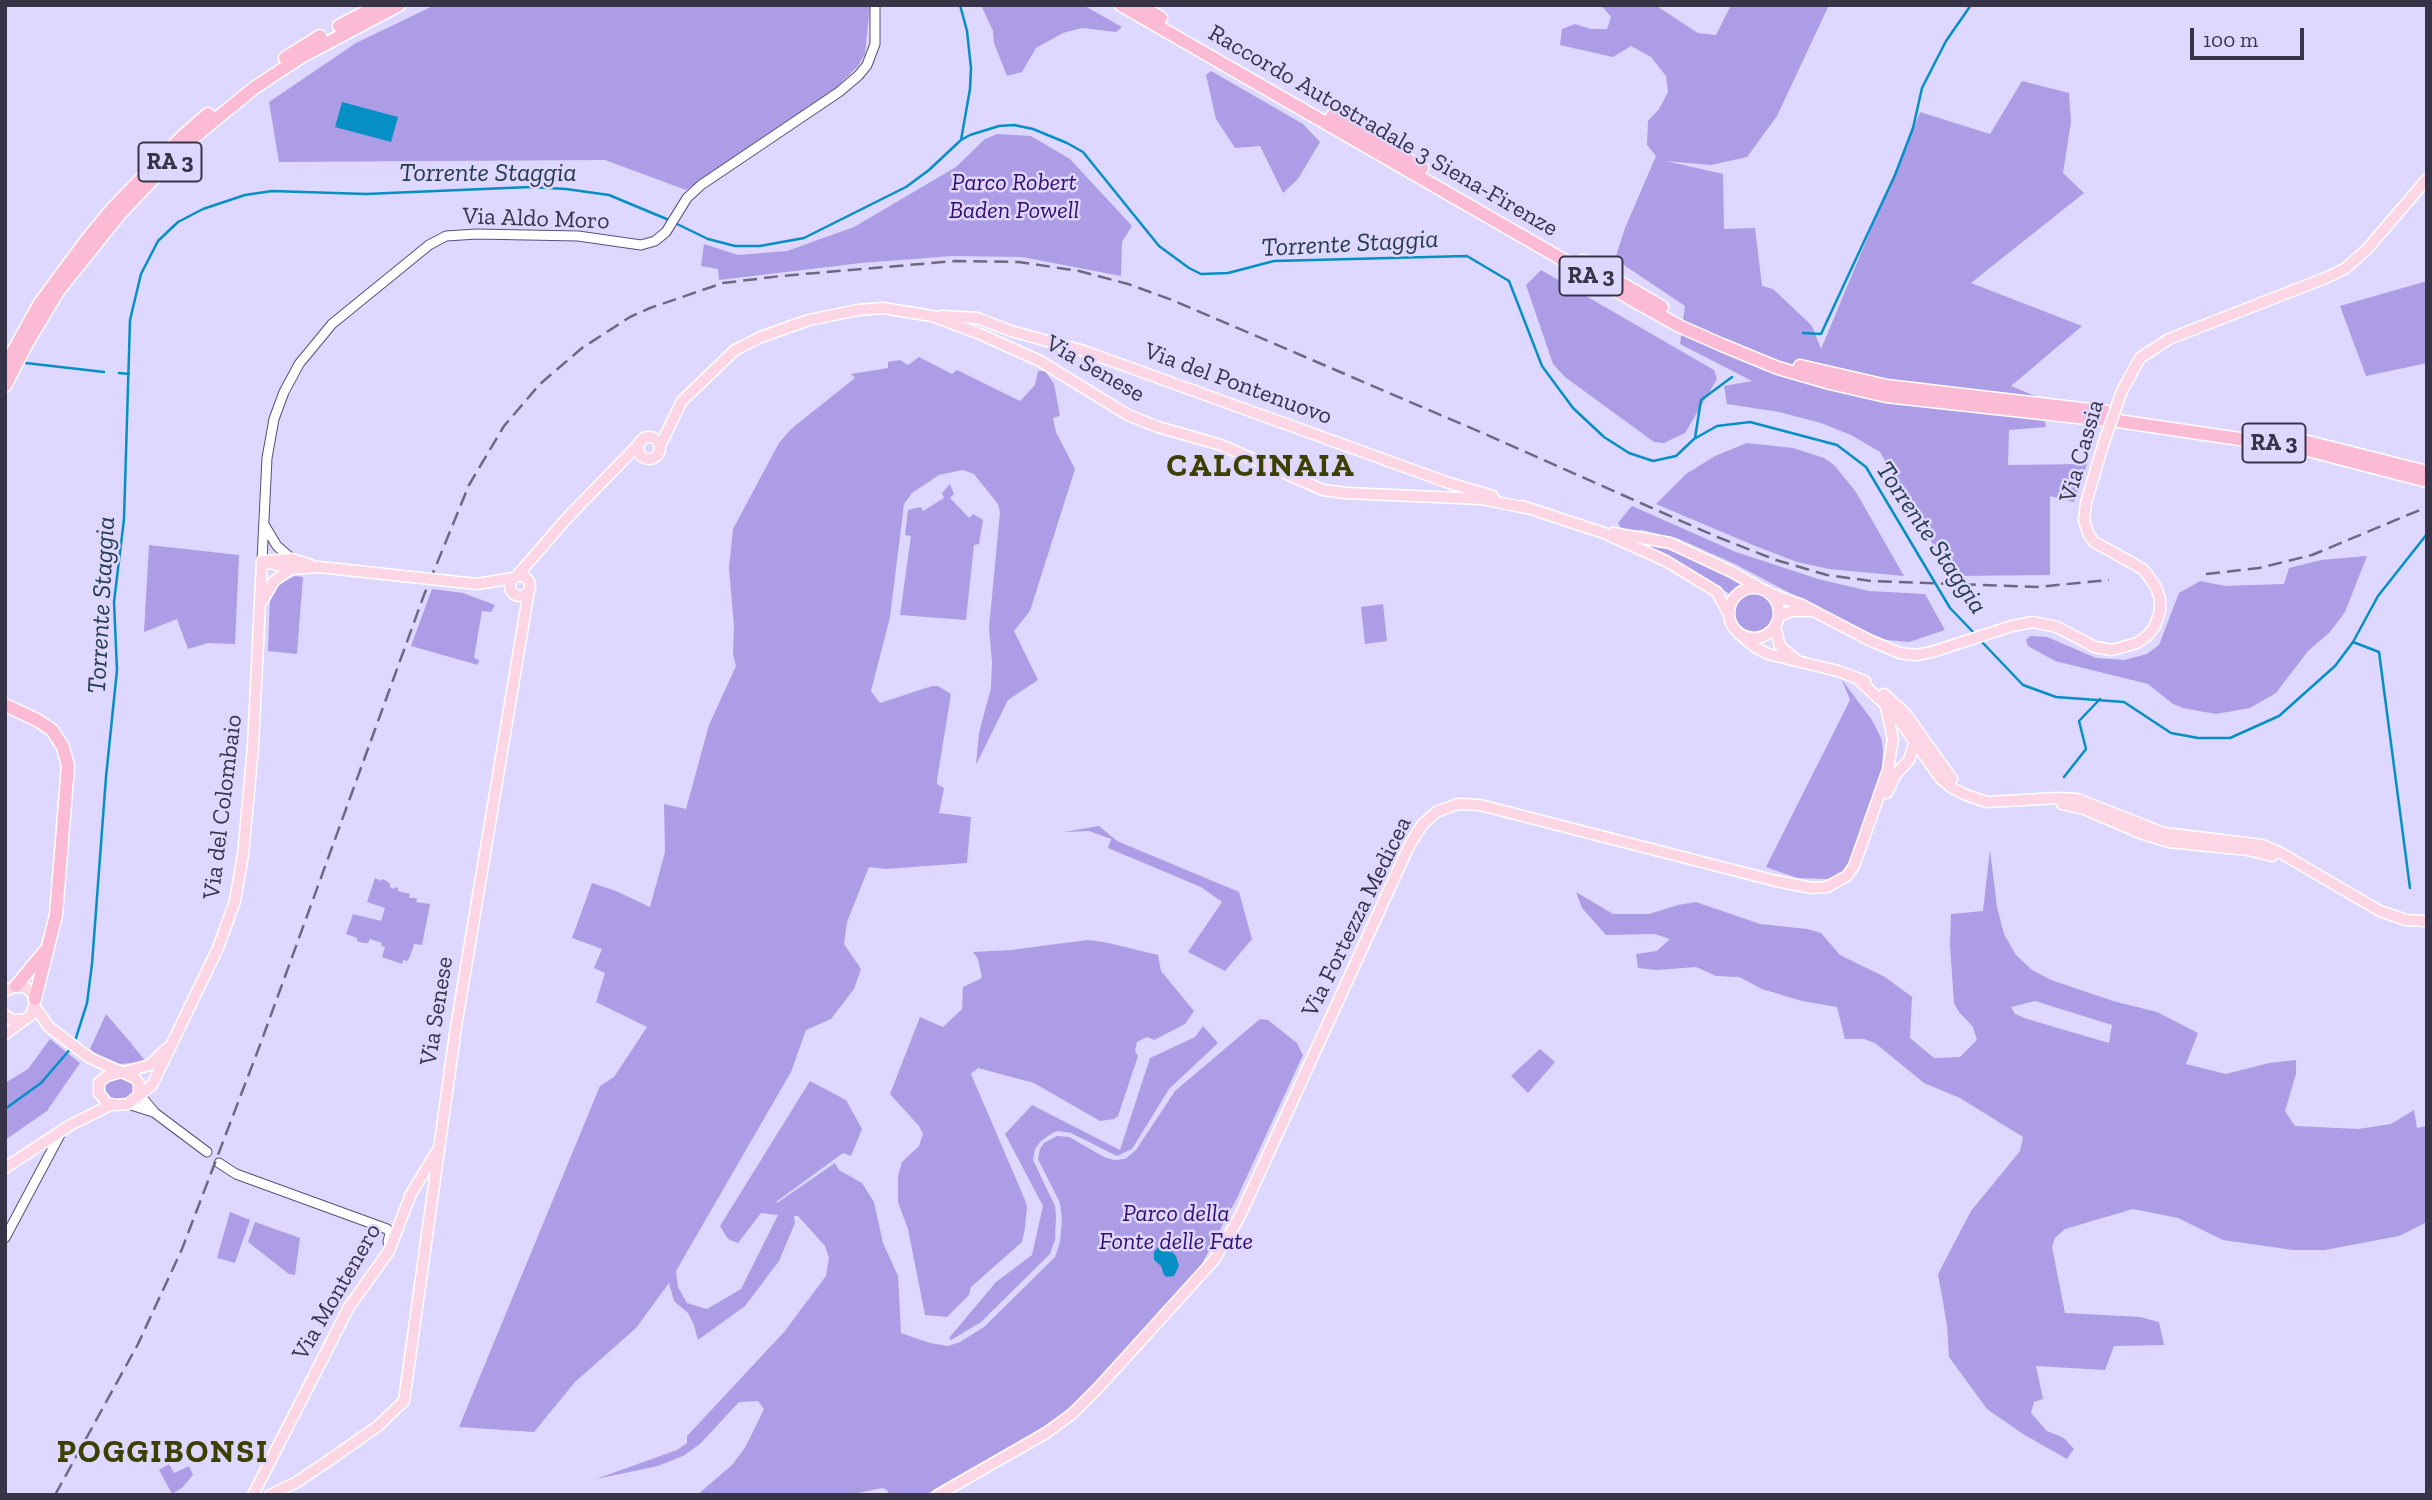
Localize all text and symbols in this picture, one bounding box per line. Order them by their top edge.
scale bar [2194,14,2308,58]
street label: Raccordo Autostradale 3 Siena-Firenze [1203,19,1563,243]
text: 100 m [2203,27,2258,52]
road number: RA 3 [138,142,202,182]
water label: Torrente Staggia [399,158,577,190]
park label: Parco Robert Baden Powell [949,169,1079,225]
street label: Via Aldo Moro [462,202,610,236]
water label: Torrente Staggia [1261,224,1439,264]
road number: RA 3 [1560,256,1622,296]
street label: Via Senese [1040,329,1150,409]
street label: Via del Pontenuovo [1140,337,1336,431]
street label: Via Cassia [2054,396,2110,506]
road number: RA 3 [2242,424,2306,462]
district label: CALCINAIA [1168,448,1354,486]
water label: Torrente Staggia [1868,456,1994,620]
water label: Torrente Staggia [82,516,122,694]
street label: Via del Colombaio [197,713,249,901]
street label: Via Fortezza Medicea [1296,812,1418,1022]
street label: Via Senese [414,955,460,1067]
park label: Parco della Fonte delle Fate [1099,1200,1253,1256]
street label: Via Montenero [286,1218,388,1366]
district label: POGGIBONSI [58,1434,268,1472]

